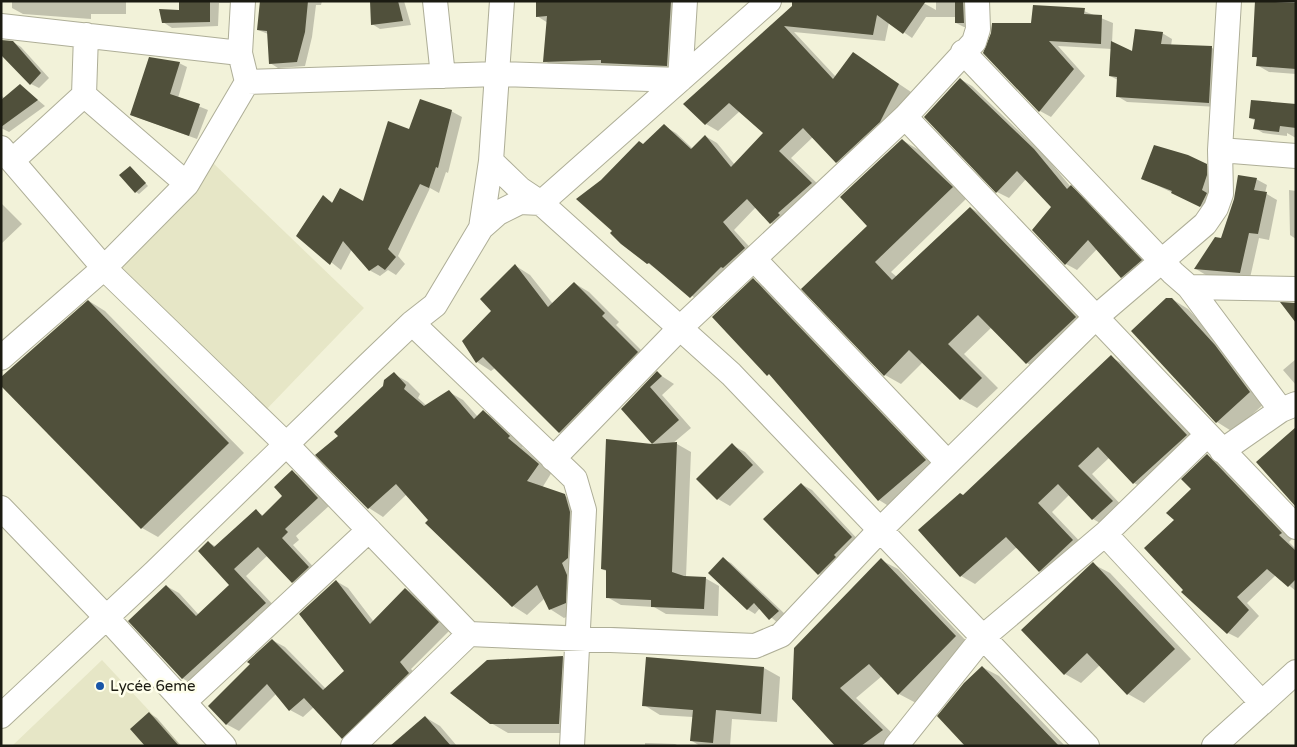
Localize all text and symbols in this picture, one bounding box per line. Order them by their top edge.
place label: Lycée 6eme [110,677,196,695]
marker: Lycée 6eme [94,680,106,692]

